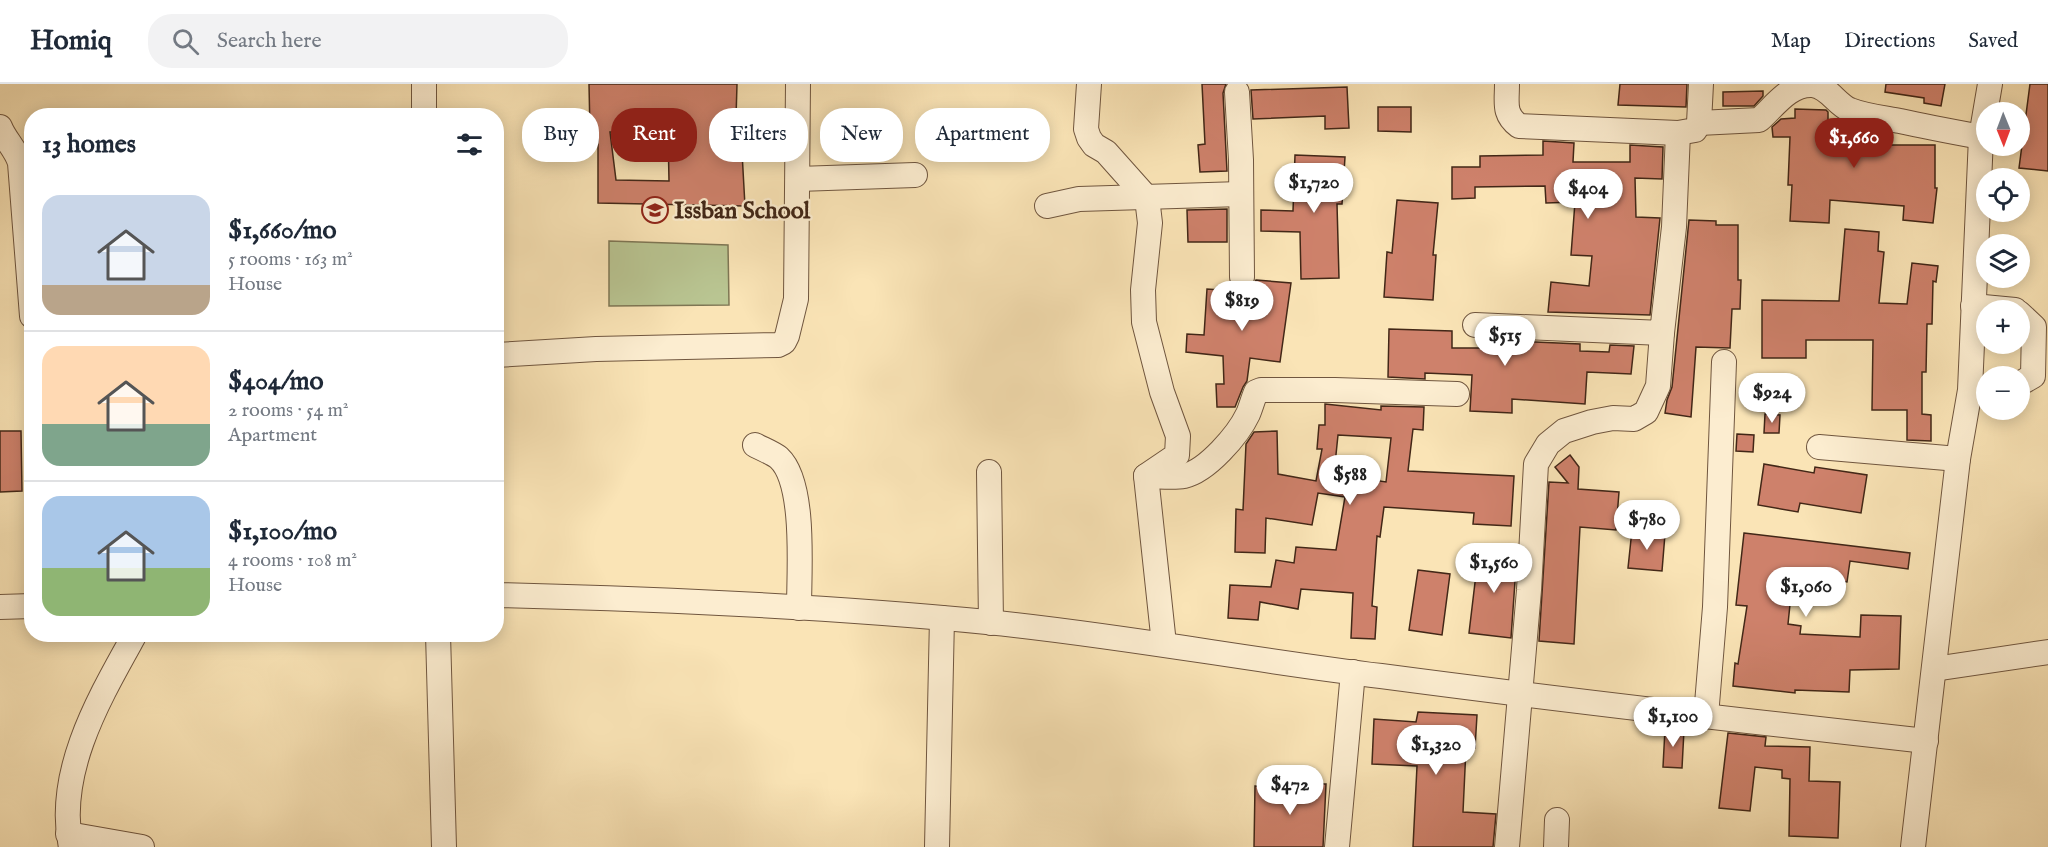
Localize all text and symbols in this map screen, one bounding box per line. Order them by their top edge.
search box [148,14,568,68]
text: Homiq [30,24,112,59]
icon: search [169,25,202,58]
text: Search here [217,27,322,55]
text: Map [1771,28,1811,55]
text: Directions [1844,28,1935,55]
text: Saved [1968,28,2018,55]
north arrow [1976,102,2030,156]
map controls [1976,102,2030,420]
chip: Buy [522,108,599,162]
chip: Rent [611,108,697,162]
chip: Filters [709,108,808,162]
chip: New [820,108,903,162]
chip: Apartment [915,108,1050,162]
pin: $1,660 [1805,118,1903,169]
text: $1,660 [1829,125,1879,150]
text: 13 homes [42,128,136,161]
icon: filters [453,128,486,161]
pin: $1,720 [1265,163,1363,214]
button: locate [1976,168,2030,222]
pin: $404 [1552,169,1624,220]
text: $1,720 [1288,170,1340,195]
text: $404 [1568,176,1608,201]
school or university icon: Issban School [640,195,670,225]
place label: Issban School [674,196,810,227]
text: $1,660/mo [228,214,337,247]
icon: home [90,219,162,291]
button: layers [1976,234,2030,288]
text: 5 rooms · 163 m² [228,247,353,272]
text: House [228,272,282,297]
pin: $819 [1206,281,1278,332]
text: $819 [1224,288,1260,313]
button: + [1976,300,2030,354]
pin: $515 [1469,316,1541,367]
text: $515 [1488,323,1522,348]
text: $404/mo [228,365,324,398]
button: − [1976,366,2030,420]
icon: home [90,370,162,442]
pin: $924 [1736,373,1808,424]
text: $924 [1753,380,1792,405]
text: 2 rooms · 54 m² [228,398,349,423]
text: Apartment [228,423,317,448]
pin: $588 [1314,455,1386,506]
text: $588 [1333,462,1367,487]
pin: $780 [1611,500,1683,551]
text: $780 [1628,507,1666,532]
text: $1,100/mo [228,515,337,548]
icon: home [90,520,162,592]
pin: $1,560 [1445,543,1543,594]
text: 4 rooms · 108 m² [228,548,357,573]
text: $1,560 [1469,550,1519,575]
pin: $1,060 [1757,567,1855,618]
text: House [228,573,282,598]
text: $1,060 [1780,574,1832,599]
pin: $1,100 [1624,697,1722,748]
text: $1,100 [1648,704,1698,729]
pin: $1,320 [1387,725,1485,776]
text: $1,320 [1411,732,1461,757]
pin: $472 [1254,765,1326,816]
text: $472 [1270,772,1310,797]

